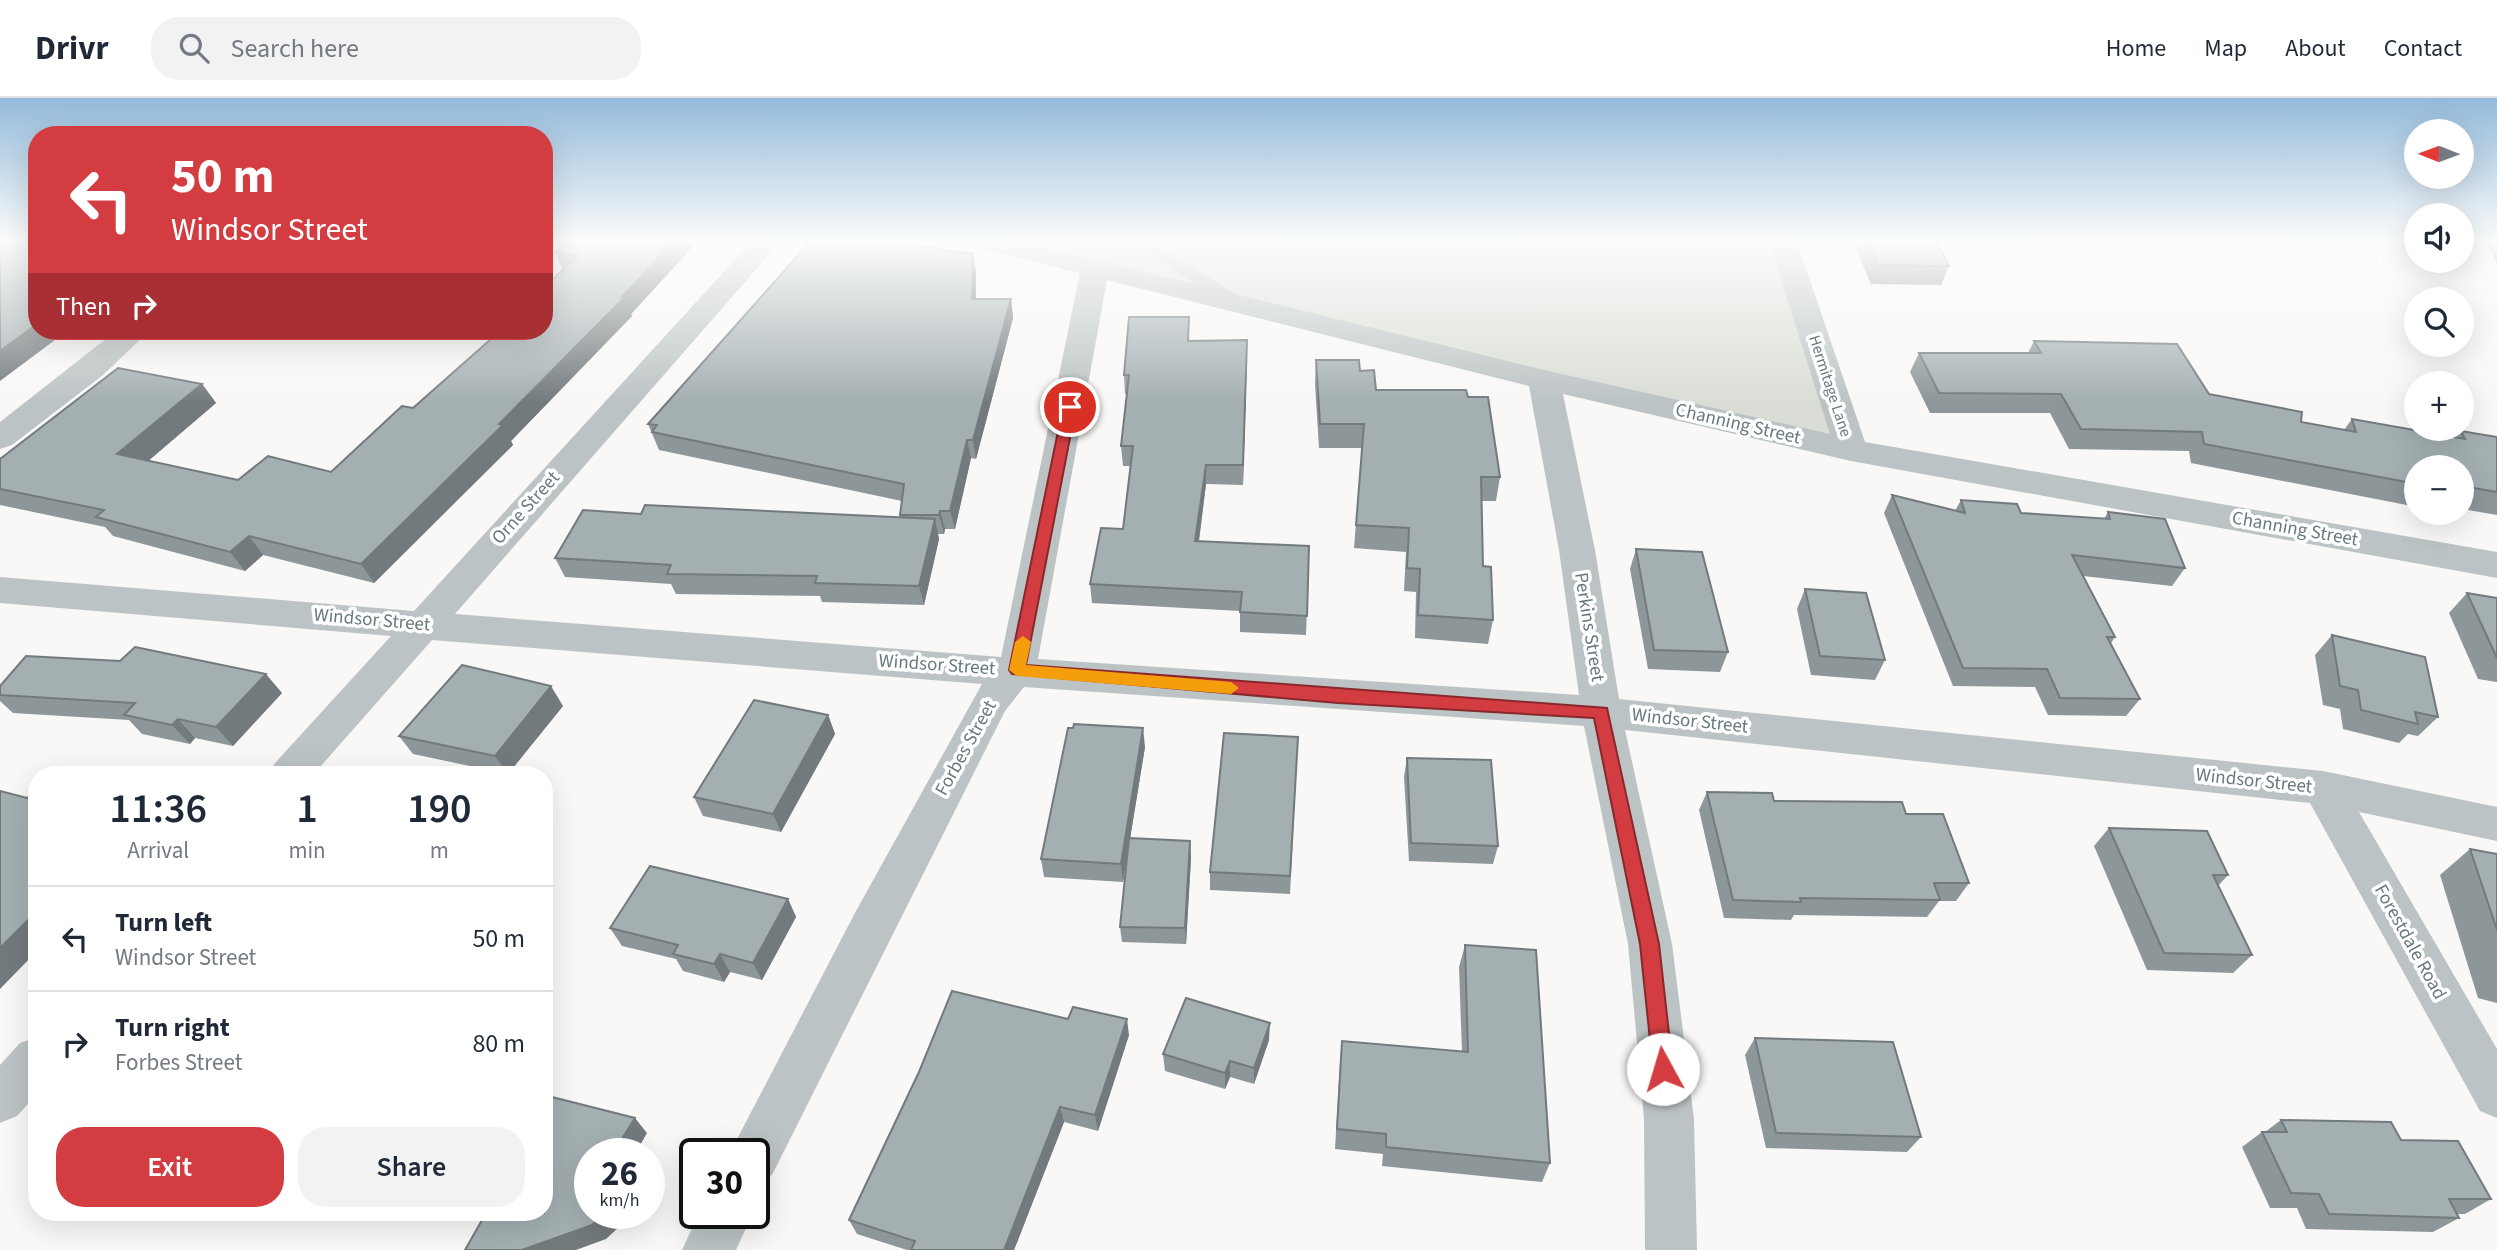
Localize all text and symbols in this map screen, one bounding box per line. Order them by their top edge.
search box [151,17,641,80]
text: Drivr [35,25,109,72]
icon: search [175,29,213,67]
text: Search here [231,30,359,67]
text: Home [2106,31,2166,66]
text: Map [2204,31,2247,66]
text: About [2285,31,2346,66]
text: Contact [2384,31,2462,66]
north arrow [2404,119,2474,189]
map controls [2404,119,2474,525]
text: 50 m [171,142,275,212]
icon: left [56,154,147,245]
button: sound [2404,203,2474,273]
text: Windsor Street [171,207,368,253]
icon: right [125,287,163,325]
button: search [2404,287,2474,357]
text: Then [56,288,111,325]
street label: Hermitage Lane [1803,332,1857,440]
button: + [2404,371,2474,441]
pin [1040,377,1100,437]
icon: arrive [1051,388,1089,426]
street label: Channing Street [1673,396,1804,452]
button: − [2404,455,2474,525]
street label: Orne Street [486,465,567,551]
street label: Channing Street [2230,505,2361,553]
street label: Perkins Street [1567,570,1611,684]
street label: Windsor Street [313,601,432,639]
street label: Windsor Street [878,647,997,683]
street label: Forbes Street [929,695,1004,801]
street label: Windsor Street [1631,701,1750,741]
street label: Windsor Street [2195,761,2314,801]
text: 11:36 [109,779,207,839]
text: 1 [296,779,318,839]
text: 190 [407,779,472,839]
text: Arrival [127,834,189,867]
text: min [288,834,326,867]
text: m [430,834,449,867]
street label: Forestdale Road [2367,879,2453,1005]
text: Turn left [115,904,212,941]
icon: left [56,920,94,958]
text: 50 m [472,920,525,957]
text: Windsor Street [115,941,256,974]
text: Turn right [115,1009,230,1046]
icon: right [56,1025,94,1063]
text: 80 m [472,1025,525,1062]
position arrow [1626,1032,1700,1106]
text: Forbes Street [115,1046,242,1079]
button: Exit [56,1127,284,1207]
button: Share [298,1127,525,1207]
speed limit sign: 30 [679,1138,770,1229]
text: 26 [601,1149,638,1199]
text: km/h [600,1188,639,1213]

